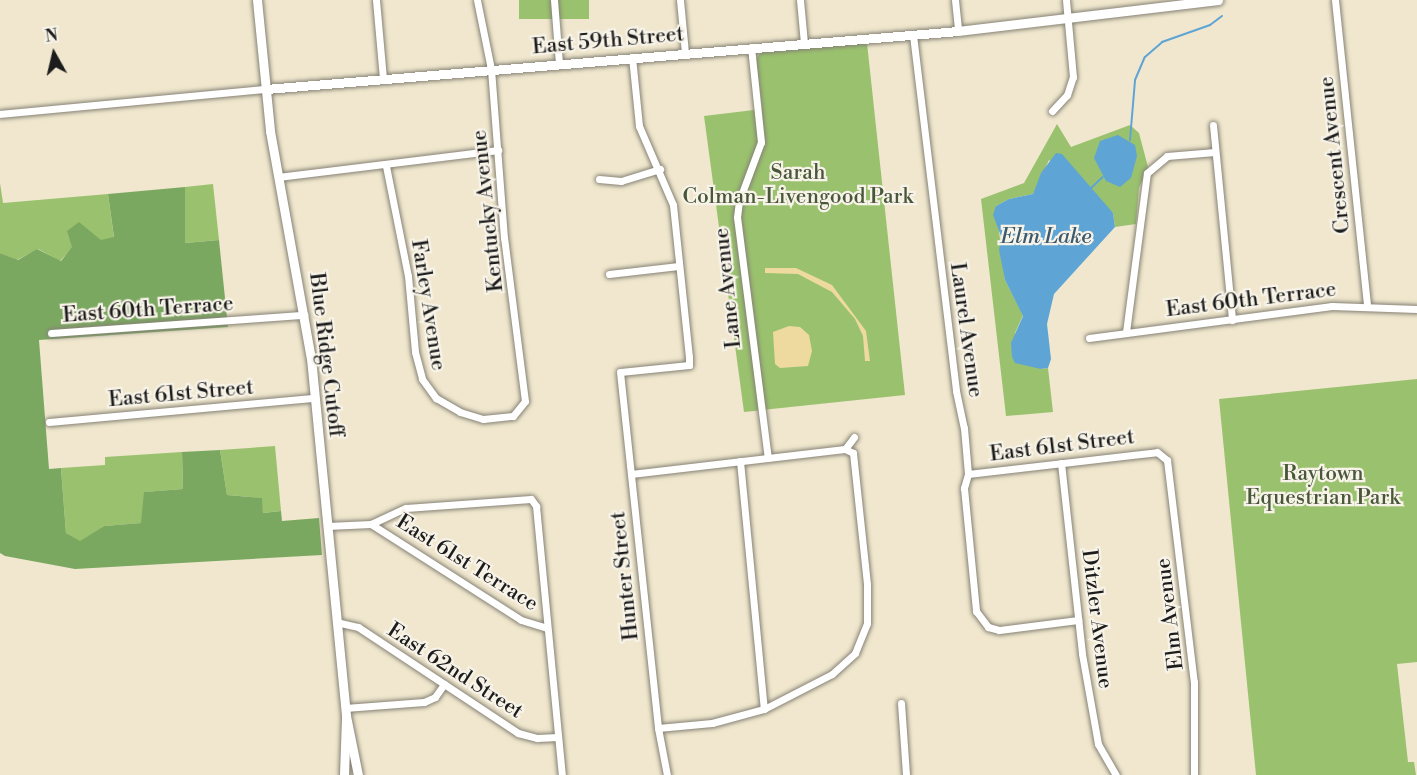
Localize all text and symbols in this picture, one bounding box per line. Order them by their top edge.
street label: East 59th Street [531,22,685,60]
north arrow [24,24,84,84]
text: N [44,25,59,47]
street label: Crescent Avenue [1314,75,1356,235]
street label: Kentucky Avenue [467,129,509,293]
park label: Sarah Colman-Livengood Park [683,160,913,210]
water label: Elm Lake [1000,224,1092,250]
street label: Lane Avenue [709,226,747,350]
street label: Farley Avenue [405,238,451,372]
street label: Laurel Avenue [944,261,988,399]
street label: Blue Ridge Cutoff [303,271,349,439]
street label: East 60th Terrace [1164,277,1338,323]
street label: East 60th Terrace [62,291,234,329]
street label: East 61st Street [107,375,255,413]
street label: East 61st Street [988,425,1136,467]
park label: Raytown Equestrian Park [1246,461,1400,511]
street label: East 61st Terrace [391,509,543,617]
street label: Hunter Street [606,510,644,642]
street label: Ditzler Avenue [1076,548,1118,690]
street label: Elm Avenue [1151,557,1189,671]
street label: East 62nd Street [382,618,528,724]

